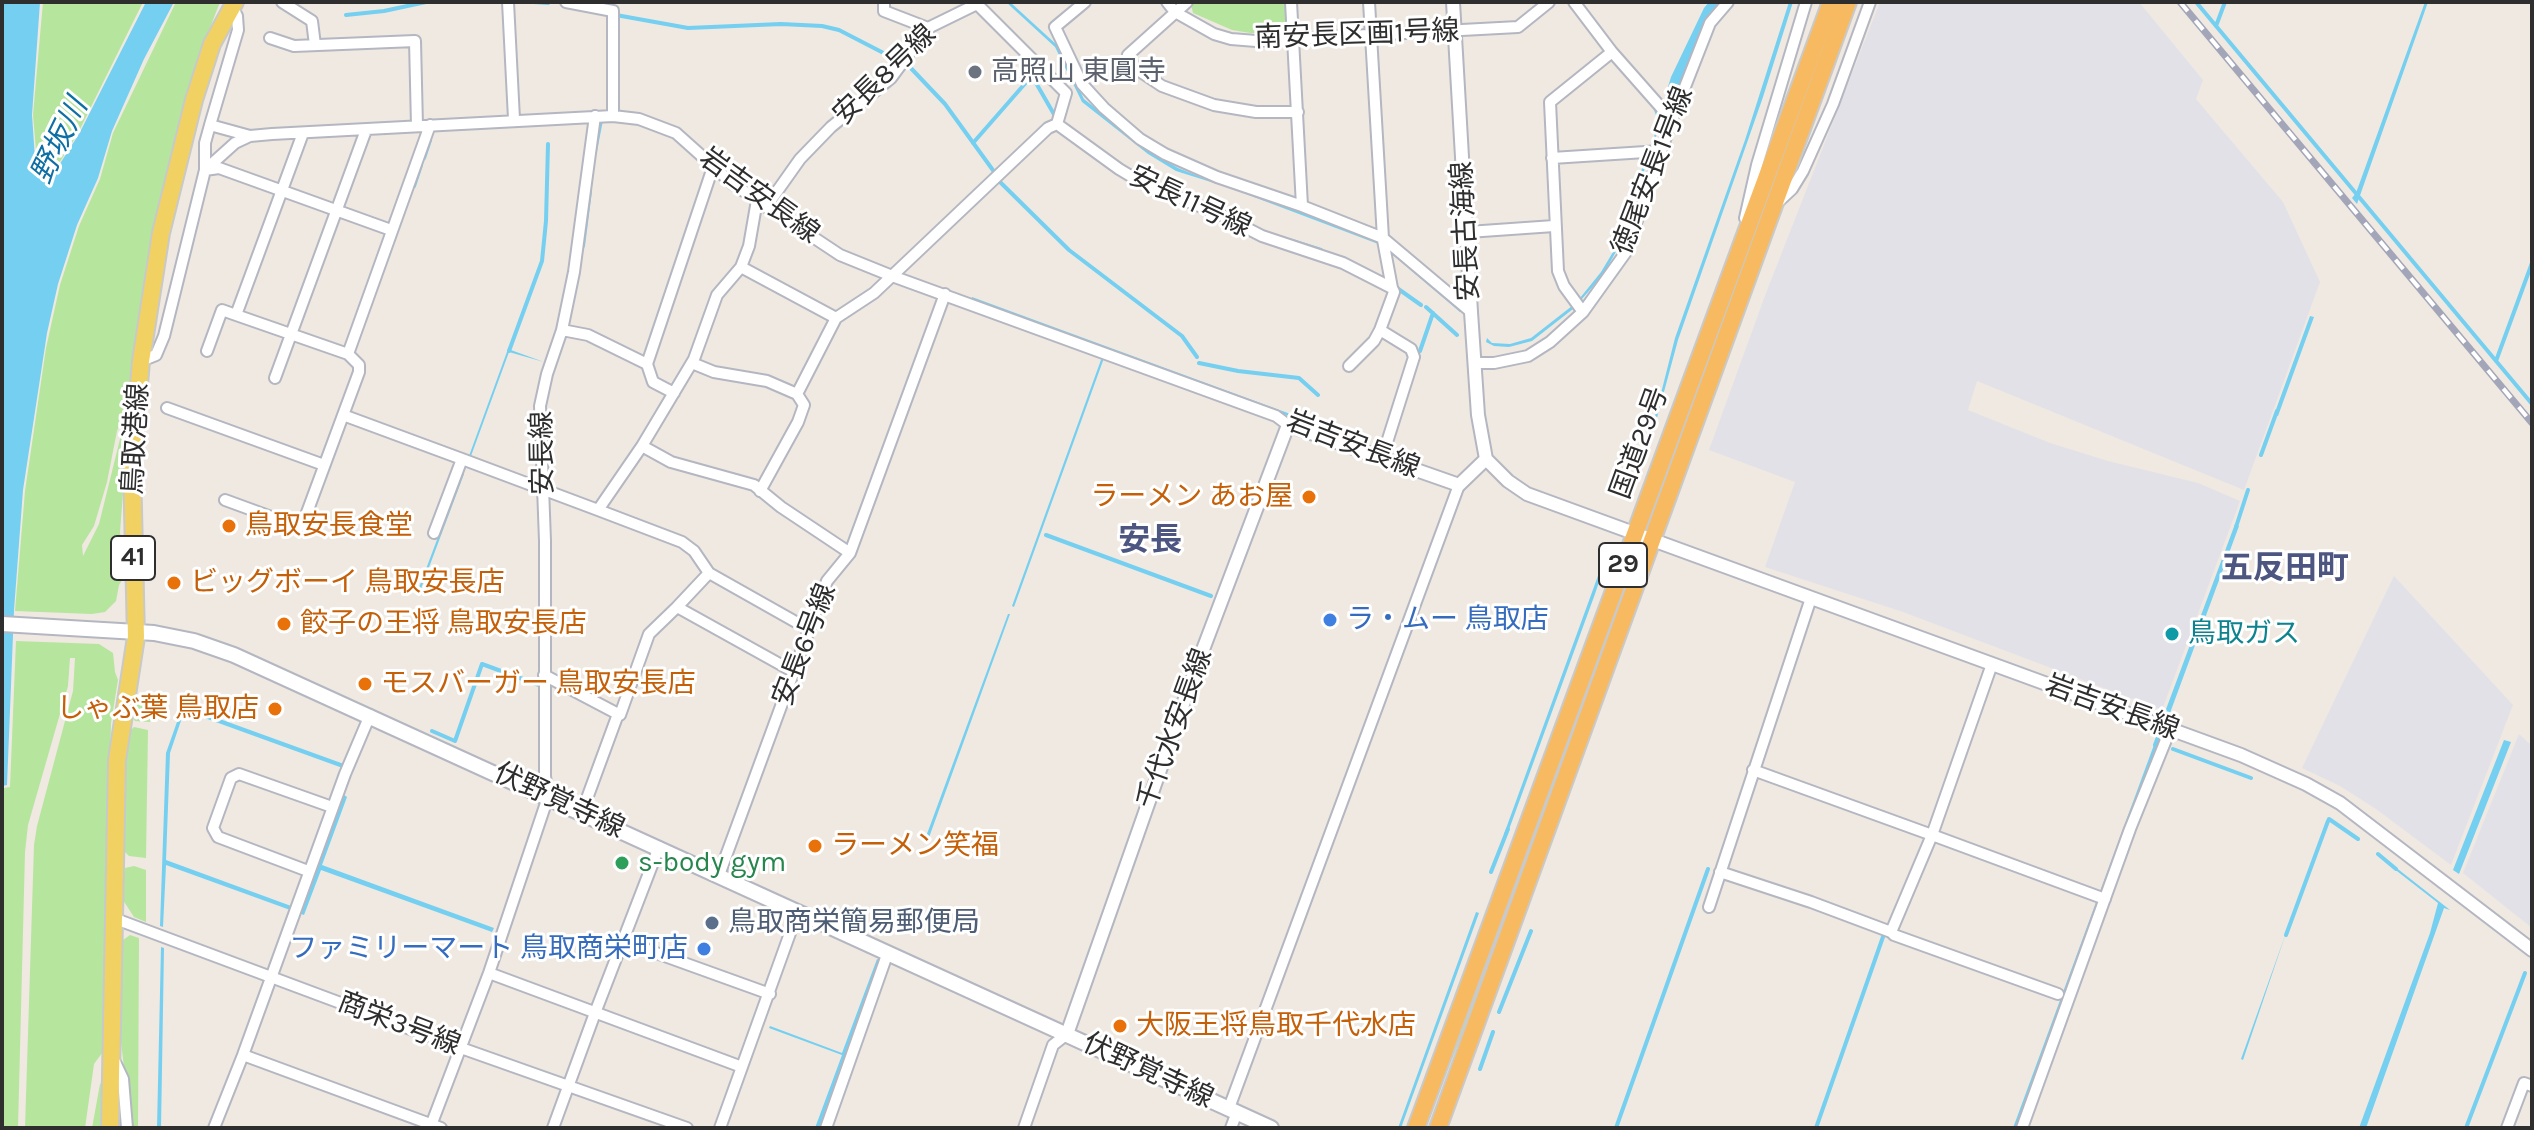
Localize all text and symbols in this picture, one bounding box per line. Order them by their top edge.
street label: 南安長区画1号線 [1254,15,1460,55]
street label: 安長8号線 [827,18,943,132]
place label: 高照山 東圓寺 [991,55,1166,89]
marker: 高照山 東圓寺 [966,63,984,81]
street label: 徳尾安長1号線 [1606,82,1700,260]
water label: 野坂川 [24,93,96,189]
street label: 岩吉安長線 [692,141,826,251]
street label: 安長11号線 [1124,159,1256,245]
street label: 安長古海線 [1446,160,1486,302]
street label: 鳥取港線 [116,382,156,496]
street label: 国道29号 [1604,383,1676,503]
street label: 岩吉安長線 [1282,404,1424,486]
street label: 安長線 [525,411,561,495]
place label: ラーメン あお屋 [1090,480,1293,514]
marker: ラーメン あお屋 [1300,488,1318,506]
place label: 鳥取安長食堂 [245,509,413,543]
marker: 鳥取安長食堂 [220,517,238,535]
district label: 安長 [1118,522,1182,560]
road number: 41 [111,536,155,580]
road number: 29 [1599,543,1647,587]
district label: 五反田町 [2221,550,2349,588]
place label: ビッグボーイ 鳥取安長店 [190,566,505,600]
marker: ビッグボーイ 鳥取安長店 [165,574,183,592]
street label: 安長6号線 [766,579,844,711]
place label: ラ・ムー 鳥取店 [1346,603,1549,637]
place label: 餃子の王将 鳥取安長店 [300,607,587,641]
marker: ラ・ムー 鳥取店 [1321,611,1339,629]
marker: 餃子の王将 鳥取安長店 [275,615,293,633]
place label: 鳥取ガス [2188,617,2300,651]
marker: 鳥取ガス [2163,625,2181,643]
street label: 千代水安長線 [1130,644,1220,814]
place label: モスバーガー 鳥取安長店 [381,667,696,701]
street label: 岩吉安長線 [2040,668,2184,748]
marker: モスバーガー 鳥取安長店 [356,675,374,693]
place label: しゃぶ葉 鳥取店 [56,692,259,726]
marker: しゃぶ葉 鳥取店 [266,700,284,718]
street label: 伏野覚寺線 [488,756,630,846]
place label: ラーメン笑福 [831,829,999,863]
marker: ラーメン笑福 [806,837,824,855]
place label: s-body gym [638,846,786,880]
marker: s-body gym [613,854,631,872]
place label: 鳥取商栄簡易郵便局 [728,906,980,940]
marker: 鳥取商栄簡易郵便局 [703,914,721,932]
place label: ファミリーマート 鳥取商栄町店 [289,932,688,966]
marker: ファミリーマート 鳥取商栄町店 [695,940,713,958]
street label: 商栄3号線 [333,985,465,1063]
place label: 大阪王将鳥取千代水店 [1136,1009,1416,1043]
marker: 大阪王将鳥取千代水店 [1111,1017,1129,1035]
street label: 伏野覚寺線 [1077,1026,1219,1116]

